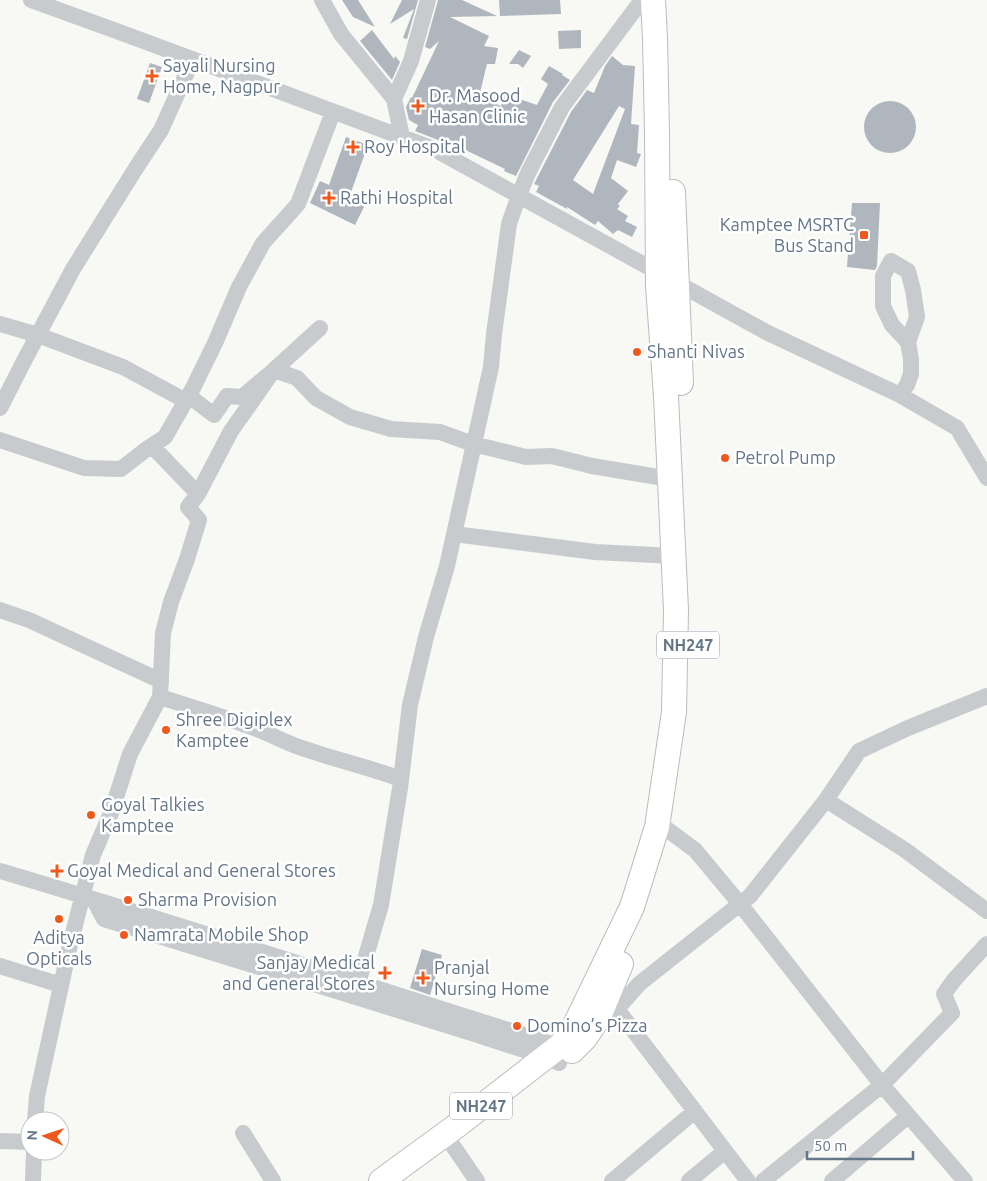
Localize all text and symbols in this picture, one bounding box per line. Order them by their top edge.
place label: Sayali Nursing Home, Nagpur [163,55,280,96]
marker: Sayali Nursing Home, Nagpur [145,69,159,83]
place label: Dr. Masood Hasan Clinic [429,85,525,126]
marker: Dr. Masood Hasan Clinic [411,99,425,113]
place label: Roy Hospital [364,136,466,156]
marker: Roy Hospital [346,140,360,154]
place label: Rathi Hospital [340,187,453,207]
marker: Rathi Hospital [322,191,336,205]
place label: Kamptee MSRTC Bus Stand [720,214,854,255]
marker: Kamptee MSRTC Bus Stand [858,229,870,241]
place label: Shanti Nivas [647,341,745,361]
marker: Shanti Nivas [631,346,643,358]
place label: Petrol Pump [735,447,836,467]
marker: Petrol Pump [719,452,731,464]
road number: NH247 [657,632,719,658]
place label: Shree Digiplex Kamptee [176,709,293,750]
marker: Shree Digiplex Kamptee [160,724,172,736]
place label: Goyal Talkies Kamptee [101,794,205,835]
marker: Goyal Talkies Kamptee [85,809,97,821]
place label: Goyal Medical and General Stores [67,860,336,880]
marker: Goyal Medical and General Stores [51,865,63,877]
place label: Sharma Provision [138,889,277,909]
marker: Sharma Provision [122,894,134,906]
marker: Aditya Opticals [53,913,65,925]
place label: Namrata Mobile Shop [134,924,309,944]
place label: Aditya Opticals [26,927,92,968]
marker: Namrata Mobile Shop [118,929,130,941]
place label: Sanjay Medical and General Stores [222,952,375,993]
place label: Pranjal Nursing Home [434,957,549,998]
marker: Sanjay Medical and General Stores [379,967,391,979]
marker: Pranjal Nursing Home [416,971,430,985]
place label: Domino’s Pizza [527,1015,648,1035]
marker: Domino’s Pizza [511,1020,523,1032]
road number: NH247 [450,1092,512,1120]
north arrow [20,1111,70,1161]
scale bar [807,1128,913,1160]
text: N [24,1130,40,1141]
text: 50 m [814,1137,847,1154]

